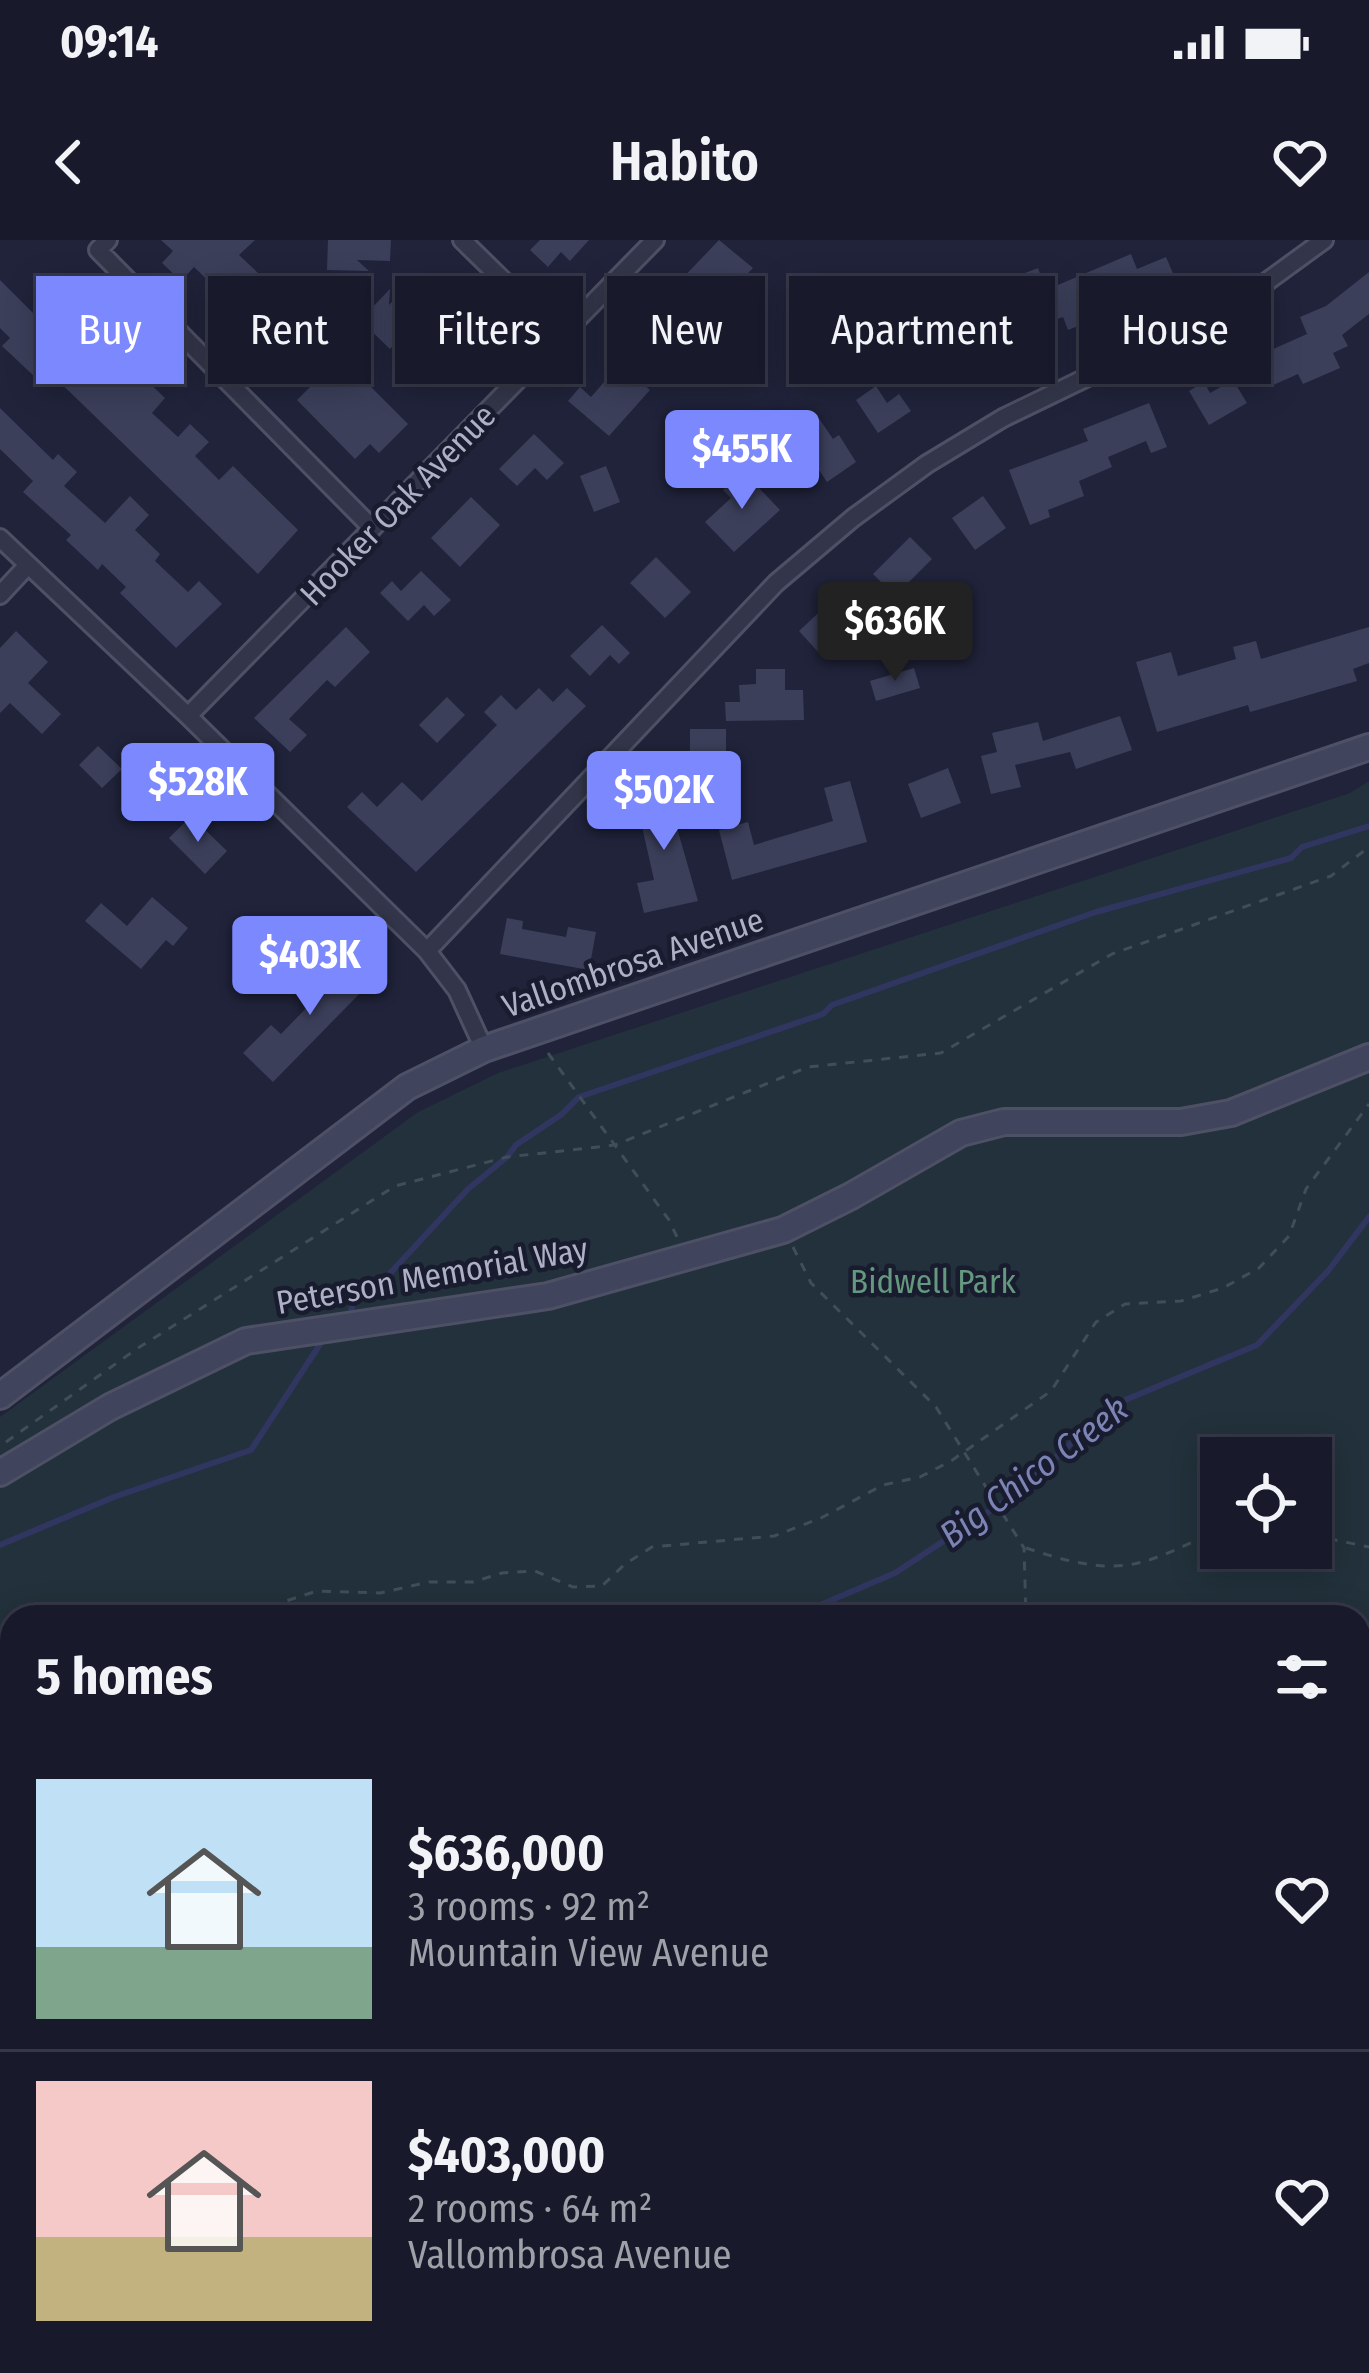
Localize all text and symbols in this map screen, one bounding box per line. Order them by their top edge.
text: 09:14 [60,15,158,69]
icon: back [36,129,102,195]
icon: heart [1267,129,1333,195]
text: Habito [610,130,759,194]
chip: Buy [36,276,184,384]
chip: Rent [208,276,371,384]
chip: Filters [395,276,583,384]
chip: New [607,276,765,384]
chip: Apartment [789,276,1055,384]
chip: House [1079,276,1271,384]
street label: Hooker Oak Avenue [292,396,504,614]
pin: $455K [658,410,826,512]
text: $455K [692,426,792,472]
pin: $636K [811,582,979,684]
text: $636K [844,598,946,644]
pin: $528K [114,743,282,845]
pin: $502K [580,751,748,853]
text: $528K [148,759,248,805]
text: $502K [614,767,714,813]
street label: Vallombrosa Avenue [497,900,769,1026]
pin: $403K [226,916,394,1018]
text: $403K [259,932,361,978]
street label: Peterson Memorial Way [273,1229,591,1323]
park label: Bidwell Park [850,1262,1016,1302]
water label: Big Chico Creek [931,1387,1137,1557]
map controls [1200,1437,1332,1569]
button: locate [1200,1437,1332,1569]
icon: filters [1269,1644,1335,1710]
text: 5 homes [36,1646,213,1708]
text: $636,000 [408,1822,605,1884]
icon: home [132,1827,276,1971]
icon: heart [1269,1866,1335,1932]
text: 3 rooms · 92 m² [408,1884,650,1930]
text: Mountain View Avenue [408,1930,769,1976]
text: $403,000 [408,2124,605,2186]
icon: home [132,2129,276,2273]
icon: heart [1269,2168,1335,2234]
text: 2 rooms · 64 m² [408,2186,652,2232]
text: Vallombrosa Avenue [408,2232,732,2278]

